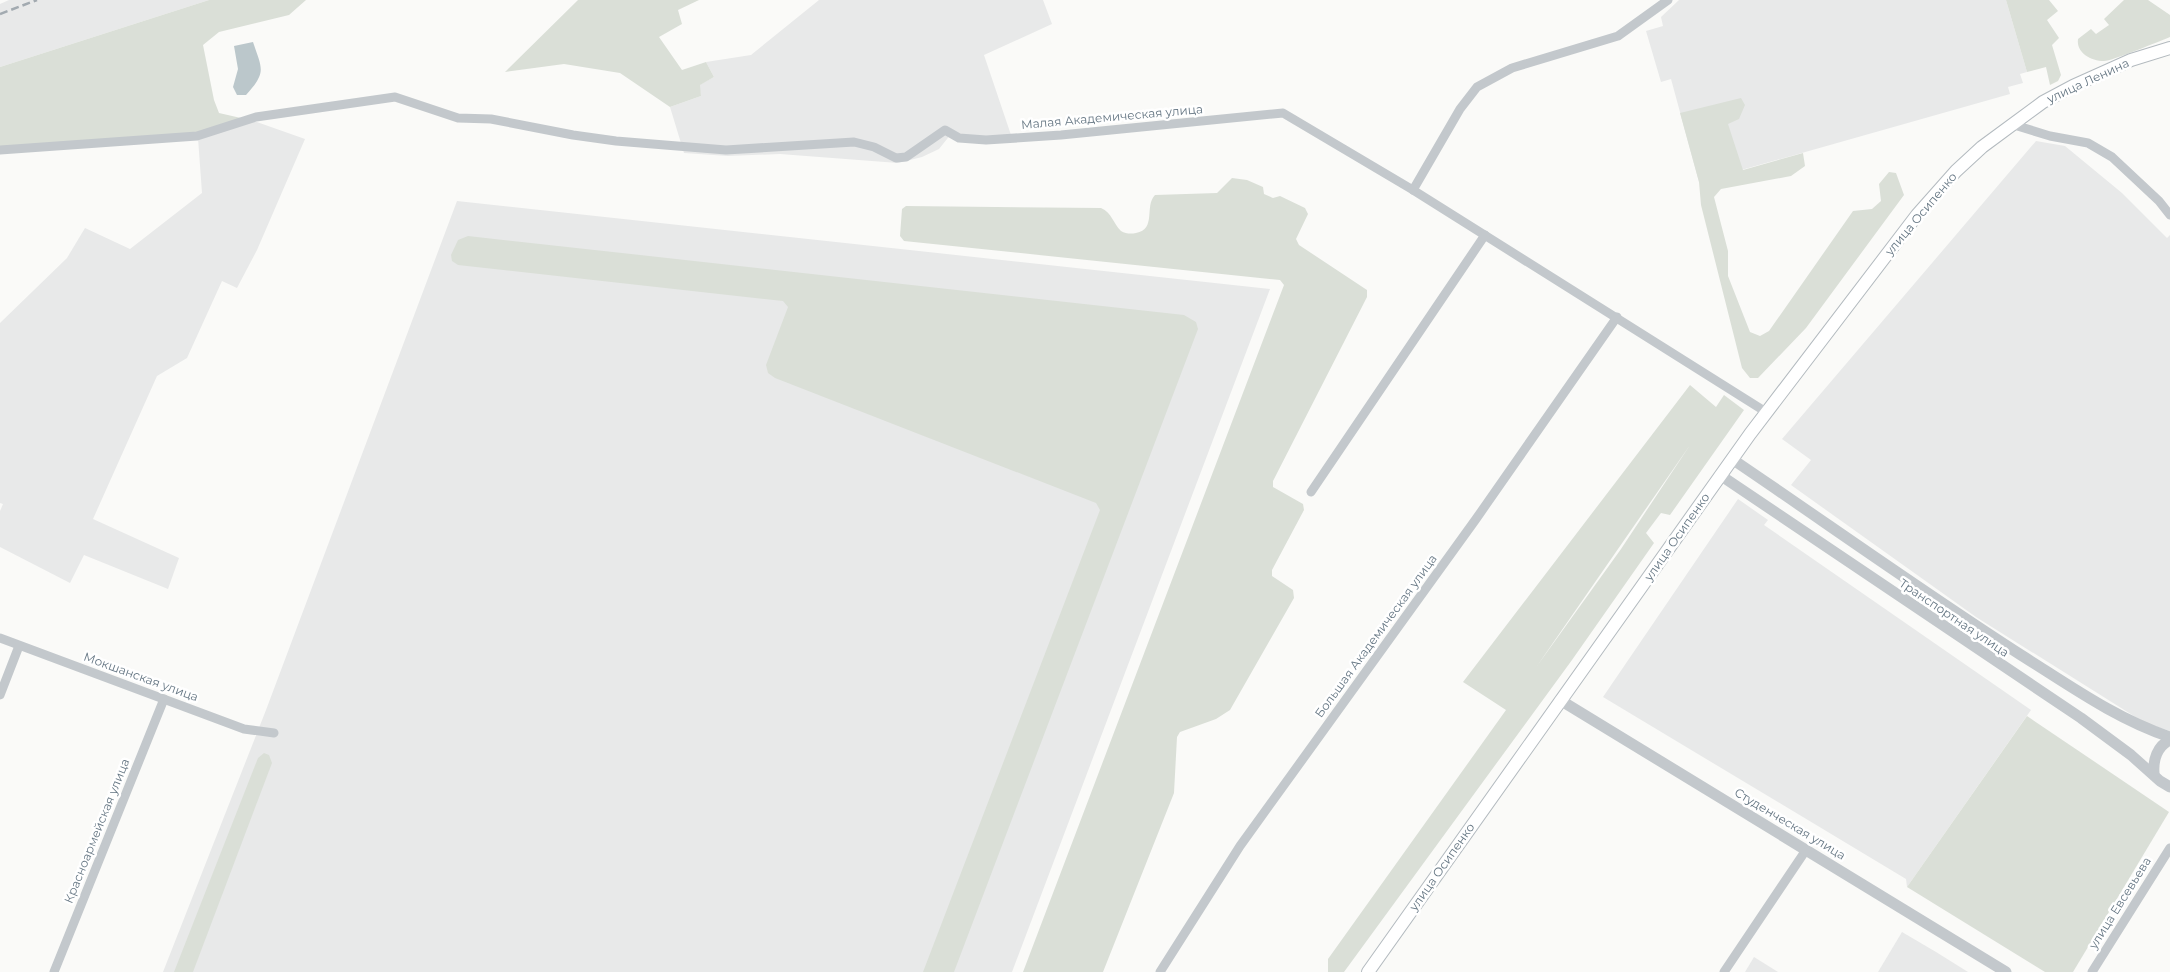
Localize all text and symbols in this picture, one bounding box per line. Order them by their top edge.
street label: улица Ленина [2043,55,2131,107]
street label: Малая Академическая улица [1020,101,1203,132]
street label: улица Осипенко [1881,169,1960,259]
street label: улица Осипенко [1640,490,1713,584]
street label: Большая Академическая улица [1311,551,1440,720]
street label: Транспортная улица [1896,575,2012,660]
street label: Мокшанская улица [82,649,201,704]
street label: Красноармейская улица [61,756,132,905]
street label: Студенческая улица [1732,784,1849,863]
street label: улица Осипенко [1405,820,1478,914]
street label: улица Евсевьева [2085,854,2154,952]

